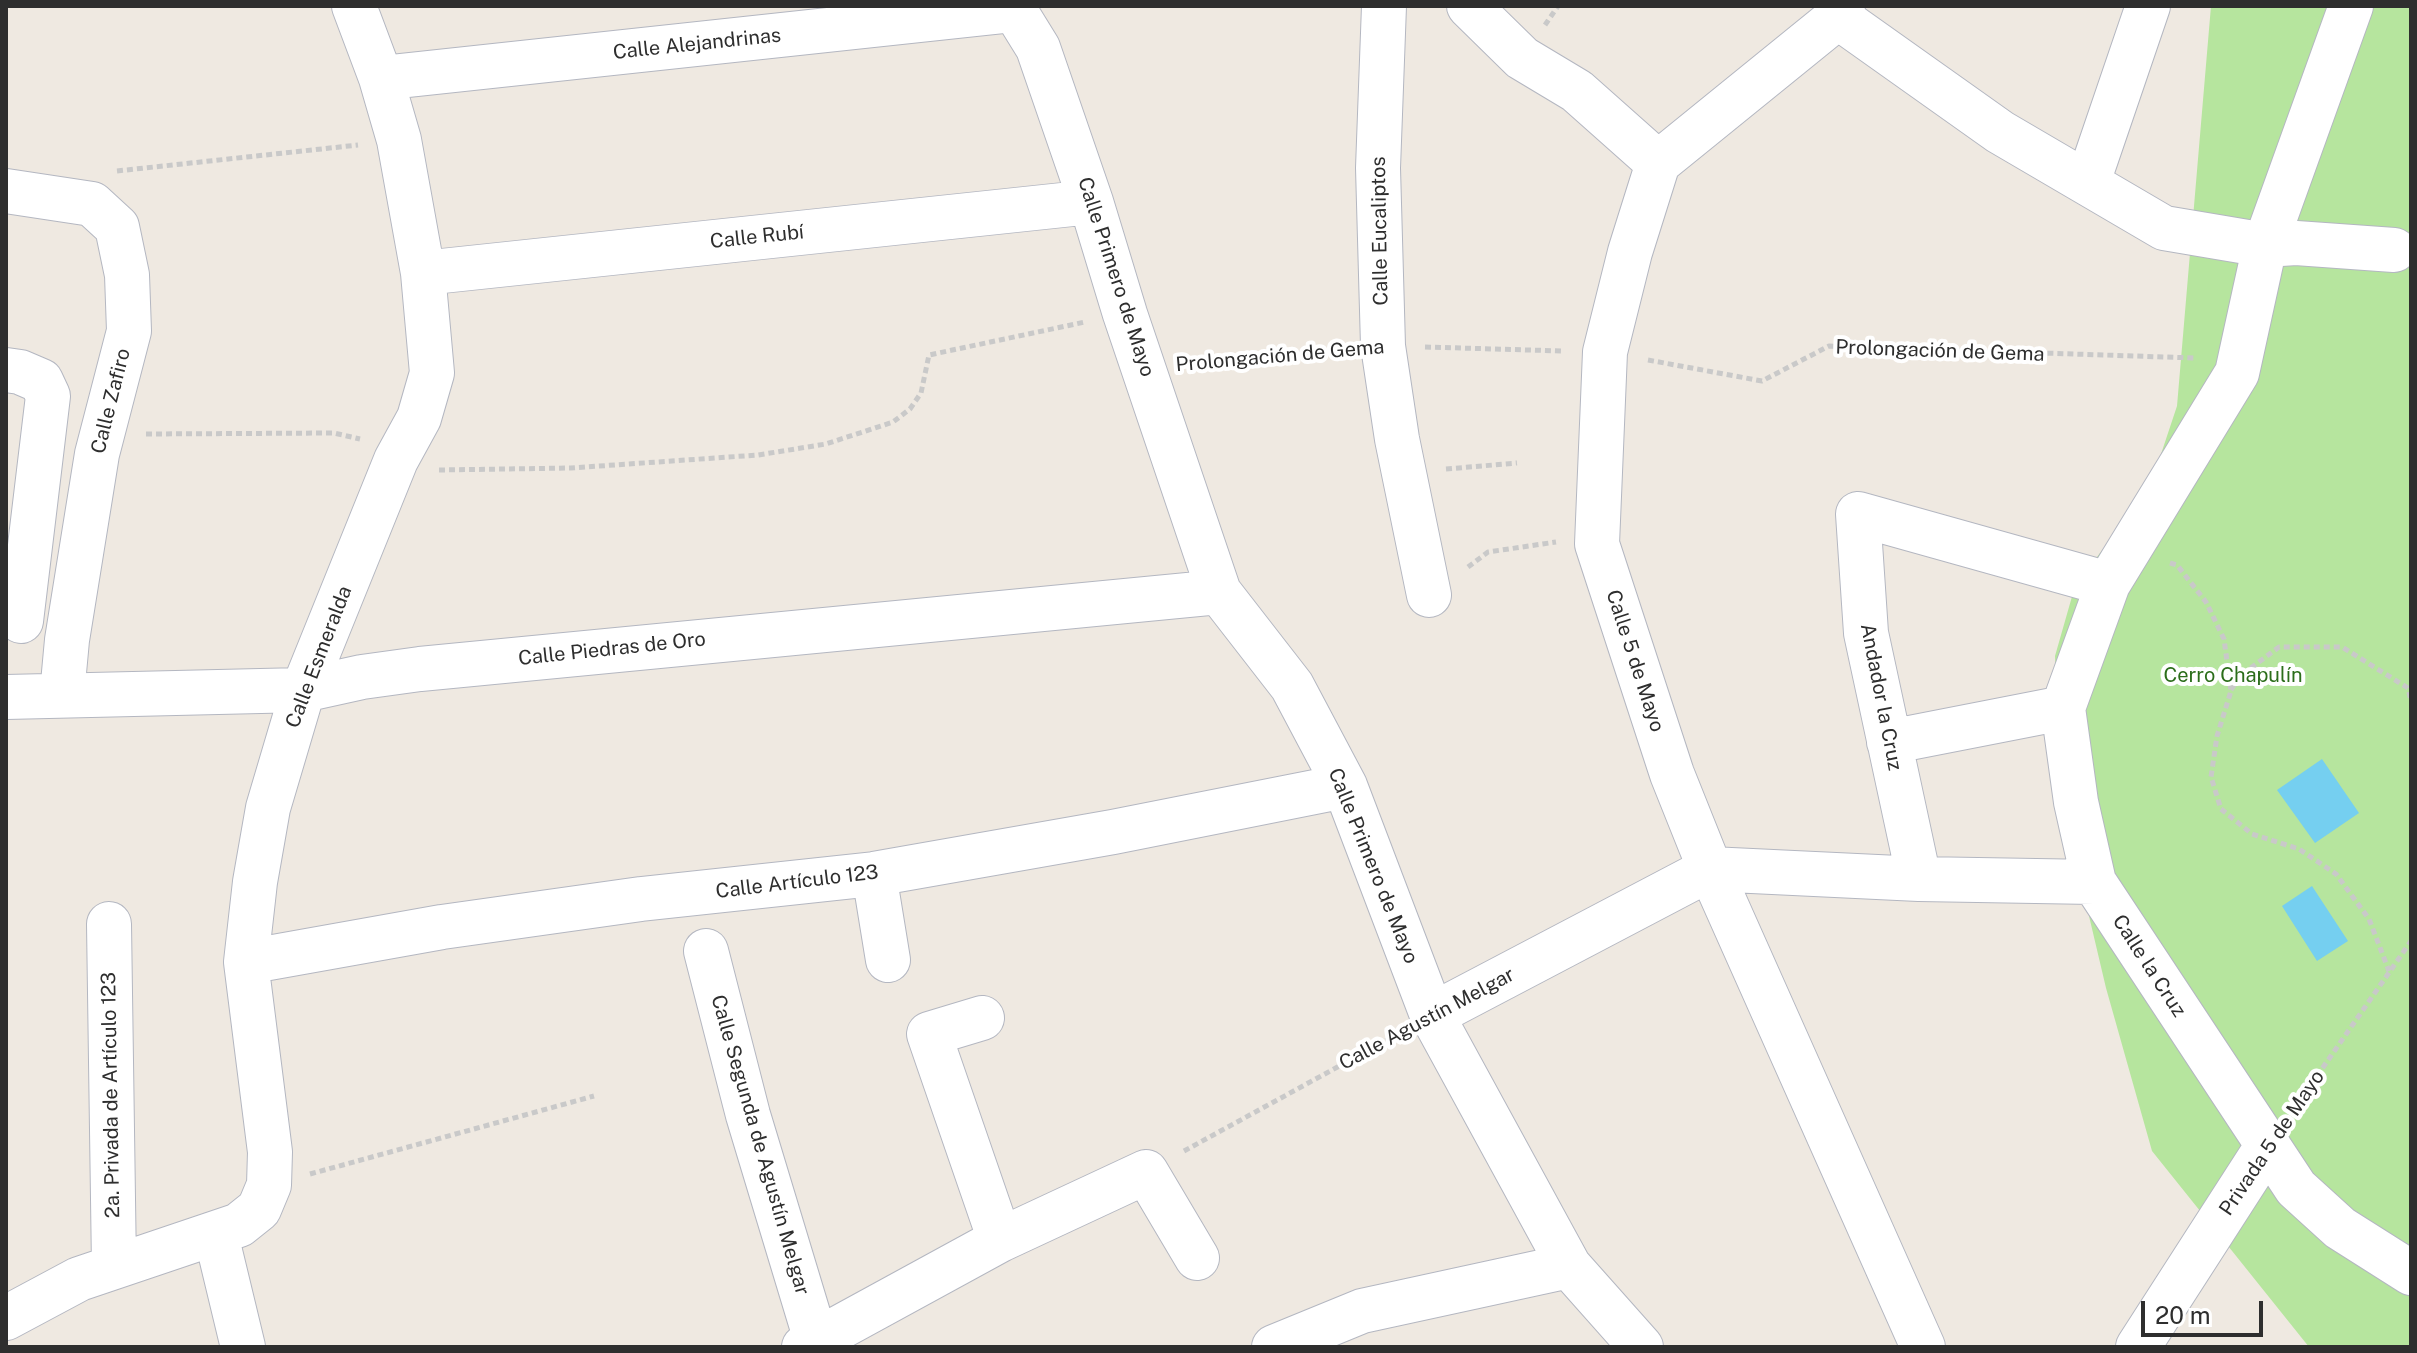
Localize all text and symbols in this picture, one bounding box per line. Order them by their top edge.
street label: Calle Alejandrinas [612,23,782,65]
street label: Calle Eucaliptos [1367,156,1393,306]
street label: Calle Primero de Mayo [1072,174,1160,380]
street label: Calle Rubí [709,220,805,254]
street label: Prolongación de Gema [1175,335,1385,377]
street label: Prolongación de Gema [1835,335,2045,367]
street label: Calle Zafiro [86,346,136,456]
street label: Calle Esmeralda [281,583,357,731]
street label: Calle 5 de Mayo [1601,587,1669,735]
street label: Andador la Cruz [1855,621,1907,773]
street label: Calle Piedras de Oro [517,627,707,671]
park label: Cerro Chapulín [2163,664,2303,688]
street label: Calle Primero de Mayo [1323,765,1423,967]
street label: Calle Artículo 123 [714,860,880,904]
street label: Calle la Cruz [2107,910,2191,1022]
street label: Calle Agustín Melgar [1335,963,1519,1075]
street label: 2a. Privada de Artículo 123 [97,972,125,1218]
street label: Calle Segunda de Agustín Melgar [706,992,814,1298]
street label: Privada 5 de Mayo [2214,1066,2330,1220]
scale bar [2145,1285,2267,1335]
text: 20 m [2155,1301,2211,1329]

